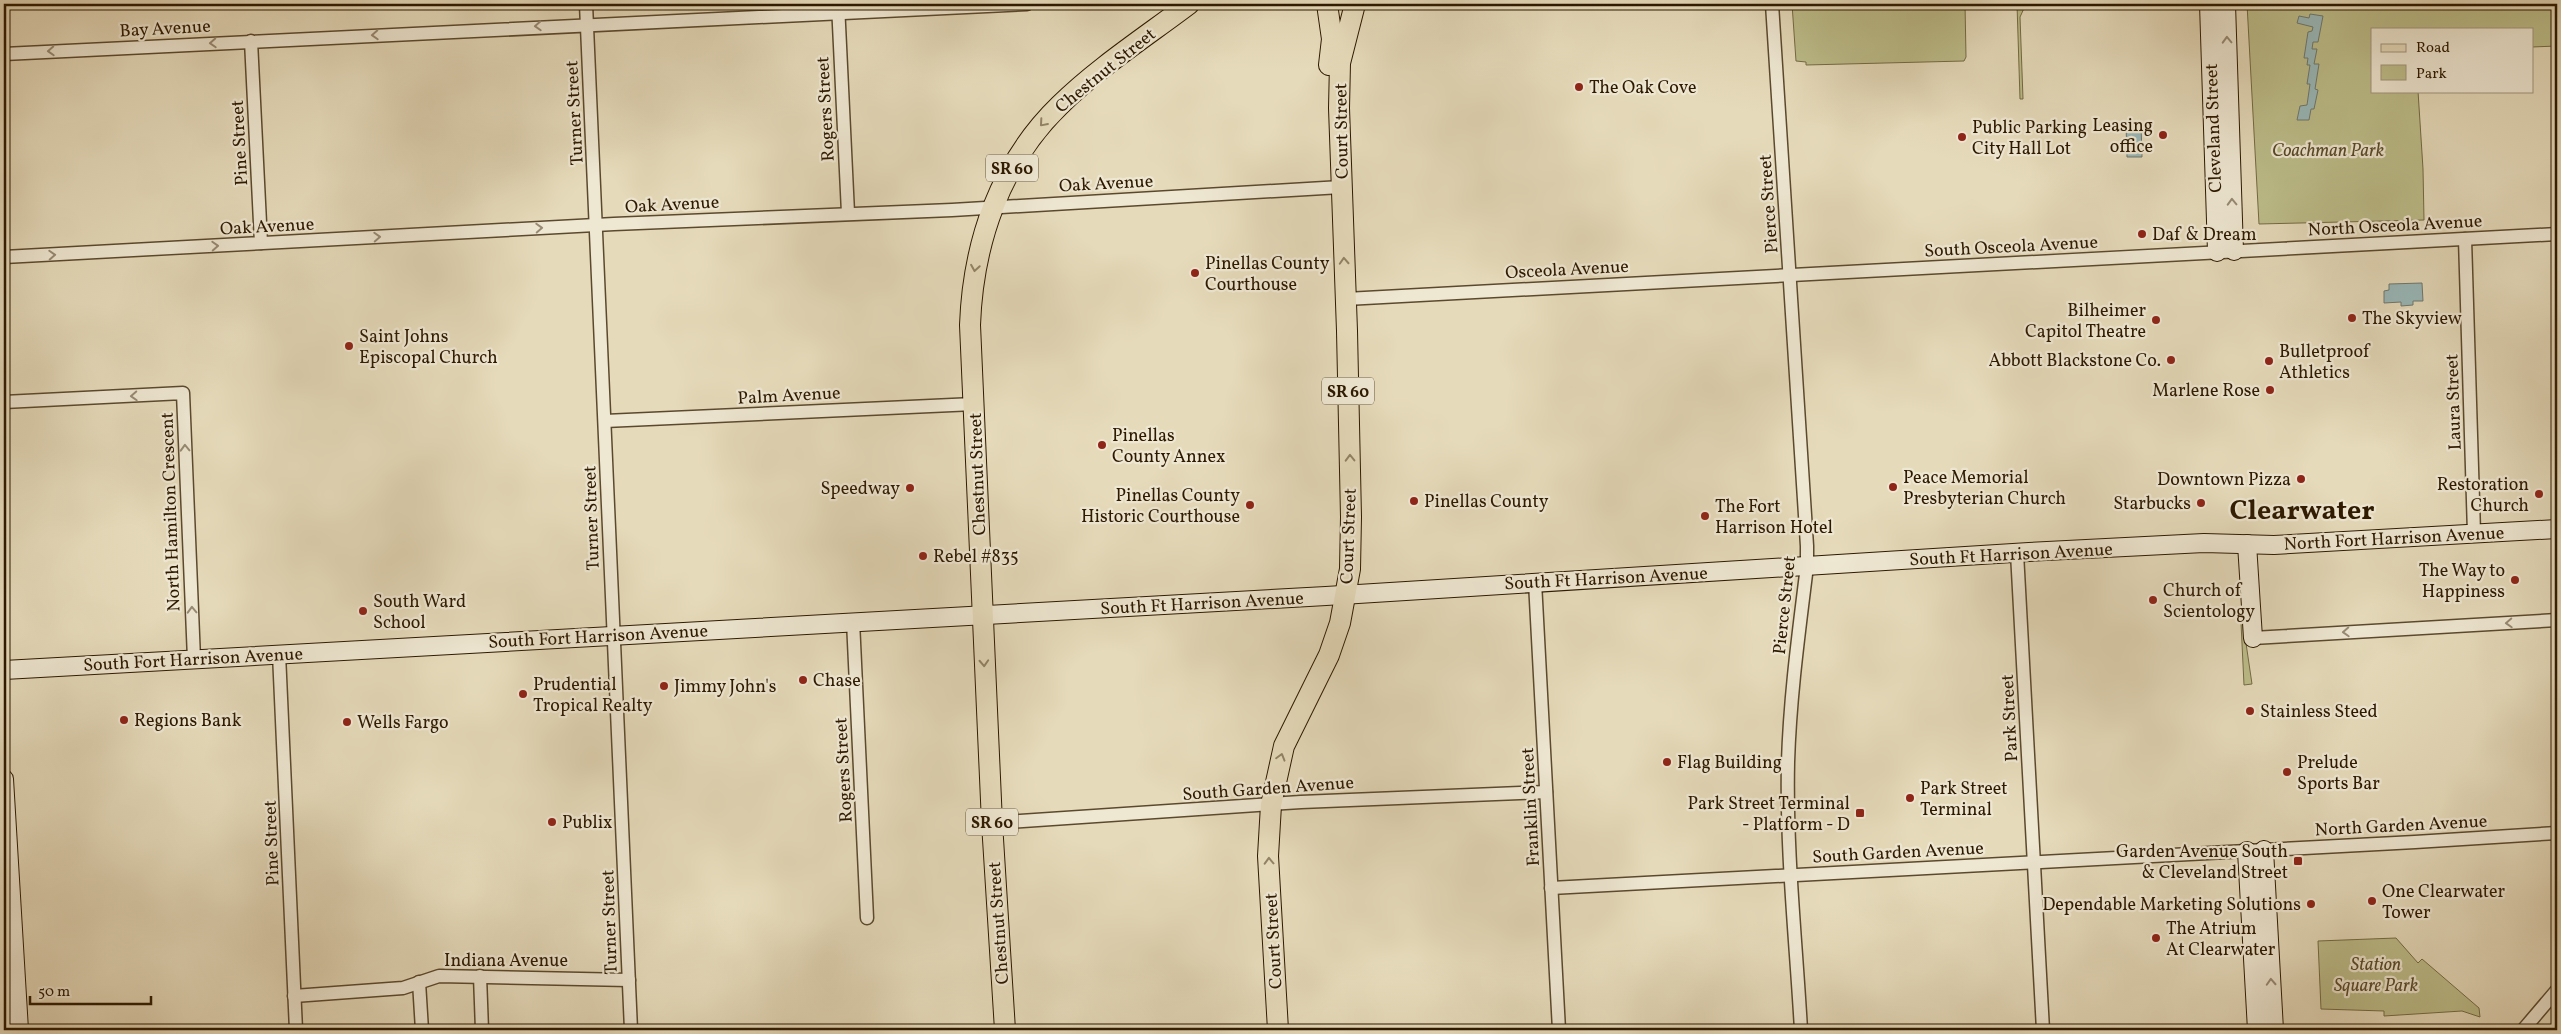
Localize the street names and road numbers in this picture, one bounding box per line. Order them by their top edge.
street label: Bay Avenue [119,15,211,44]
street label: Chestnut Street [1050,23,1162,120]
street label: Rogers Street [811,56,842,162]
street label: Turner Street [560,60,591,166]
street label: Cleveland Street [2200,63,2229,193]
street label: Court Street [1329,83,1356,179]
street label: Pine Street [226,99,255,186]
street label: Pierce Street [1754,153,1785,254]
road number: SR 60 [986,154,1038,182]
street label: Oak Avenue [1058,170,1154,199]
street label: Oak Avenue [624,191,720,220]
street label: North Osceola Avenue [2307,209,2483,244]
street label: Oak Avenue [219,213,315,242]
street label: South Osceola Avenue [1924,230,2099,265]
street label: Osceola Avenue [1505,255,1629,286]
street label: Laura Street [2440,353,2469,451]
road number: SR 60 [1322,378,1374,404]
street label: Palm Avenue [737,381,841,412]
street label: North Hamilton Crescent [156,412,187,612]
street label: Chestnut Street [964,412,993,536]
street label: Turner Street [578,465,607,571]
street label: Court Street [1335,488,1364,585]
street label: North Fort Harrison Avenue [2283,521,2505,558]
street label: South Ft Harrison Avenue [1909,538,2114,573]
street label: Pierce Street [1768,554,1803,656]
street label: South Ft Harrison Avenue [1504,562,1709,597]
street label: South Ft Harrison Avenue [1100,587,1305,622]
street label: South Fort Harrison Avenue [488,619,709,656]
street label: South Fort Harrison Avenue [83,642,304,679]
street label: Park Street [1996,674,2025,762]
street label: Rogers Street [829,717,860,823]
street label: Franklin Street [1516,747,1547,867]
street label: South Garden Avenue [1181,771,1355,808]
street label: Pine Street [259,800,286,886]
road number: SR 60 [966,809,1018,836]
street label: North Garden Avenue [2314,809,2488,844]
street label: South Garden Avenue [1812,837,1985,870]
street label: Chestnut Street [983,861,1016,985]
street label: Turner Street [596,869,625,975]
street label: Court Street [1259,892,1289,990]
street label: Indiana Avenue [444,949,568,974]

